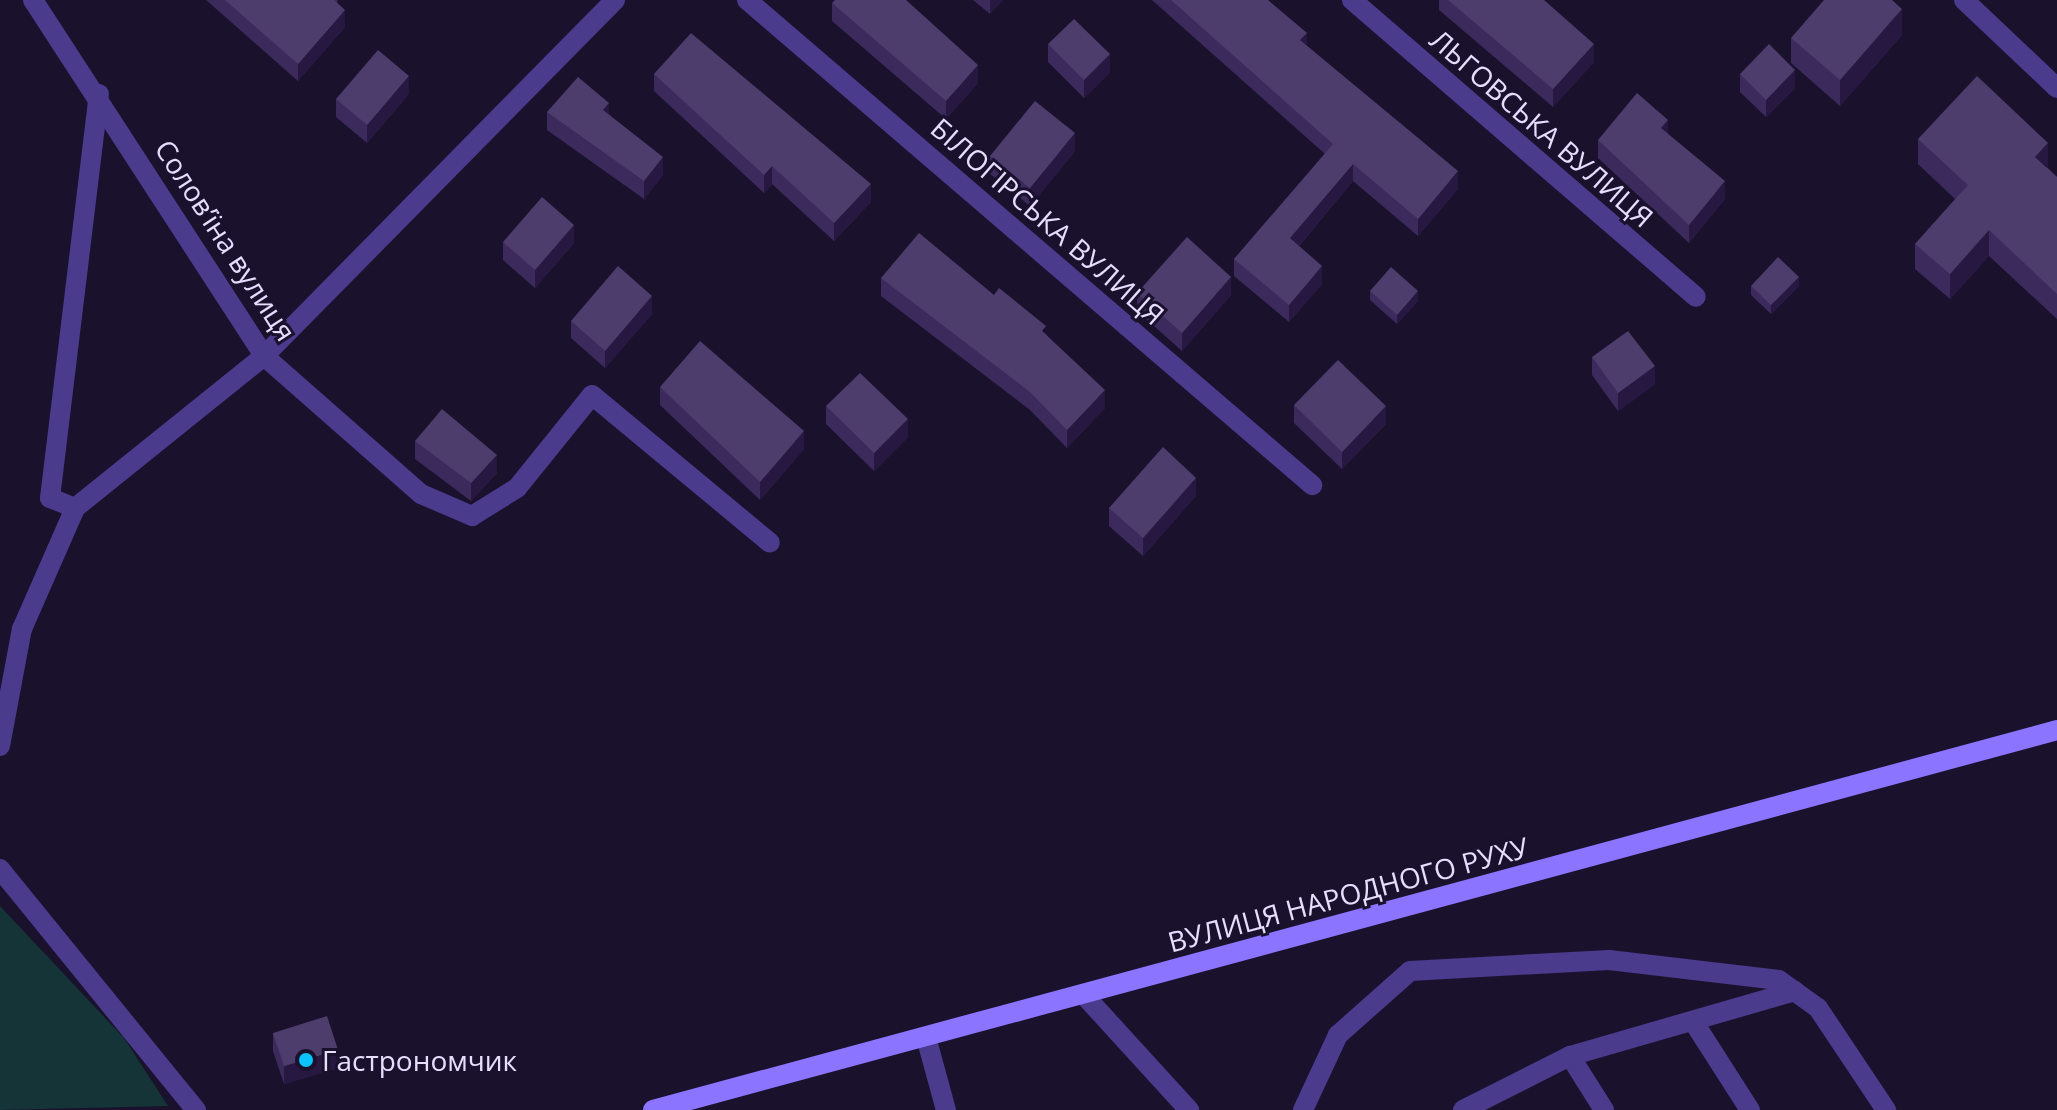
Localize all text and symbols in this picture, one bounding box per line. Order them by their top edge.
street label: ЛЬГОВСЬКА ВУЛИЦЯ [1424,22,1660,234]
street label: БІЛОГІРСЬКА ВУЛИЦЯ [925,111,1171,331]
street label: Соловʼїна вулиця [149,133,303,347]
street label: ВУЛИЦЯ НАРОДНОГО РУХУ [1164,830,1532,958]
place label: Гастрономчик [322,1043,517,1077]
marker: Гастрономчик [297,1051,315,1069]

